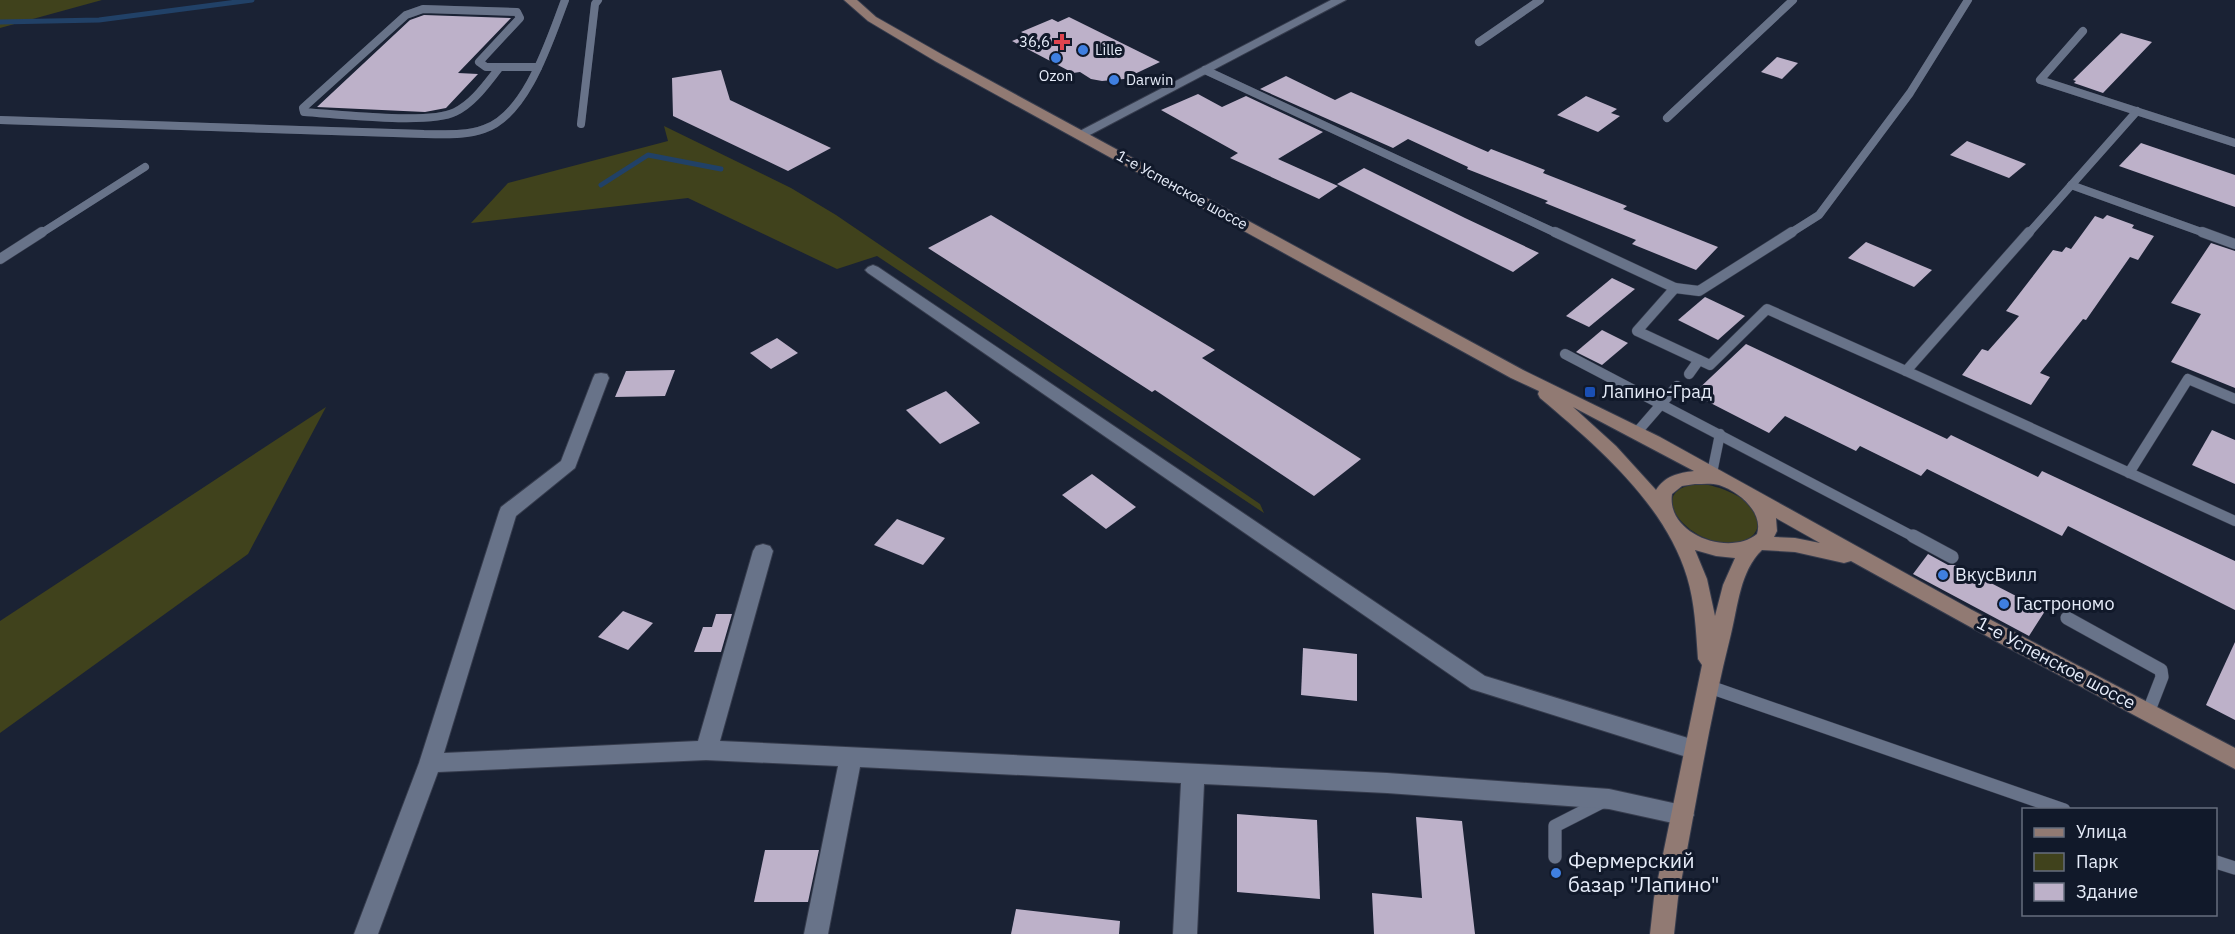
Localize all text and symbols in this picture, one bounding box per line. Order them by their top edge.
place label: 36,6 [1019,32,1050,51]
marker: 36,6 [1055,35,1069,49]
place label: Lille [1095,40,1123,59]
marker: Lille [1076,43,1090,57]
marker: Ozon [1049,51,1063,65]
place label: Ozon [1039,66,1073,85]
place label: Darwin [1126,70,1173,89]
marker: Darwin [1107,73,1121,87]
street label: 1-е Успенское шоссе [1113,146,1251,234]
place label: Лапино-Град [1602,380,1712,403]
marker: Лапино-Град [1583,385,1597,399]
place label: ВкусВилл [1955,563,2037,586]
marker: ВкусВилл [1936,568,1950,582]
place label: Гастрономо [2016,592,2114,615]
marker: Гастрономо [1997,597,2011,611]
street label: 1-е Успенское шоссе [1973,611,2140,714]
legend [2022,808,2217,916]
text: Улица [2076,820,2127,843]
place label: Фермерский базар "Лапино" [1568,846,1720,898]
text: Парк [2076,850,2119,873]
marker: Фермерский базар "Лапино" [1549,866,1563,880]
text: Здание [2076,880,2138,903]

